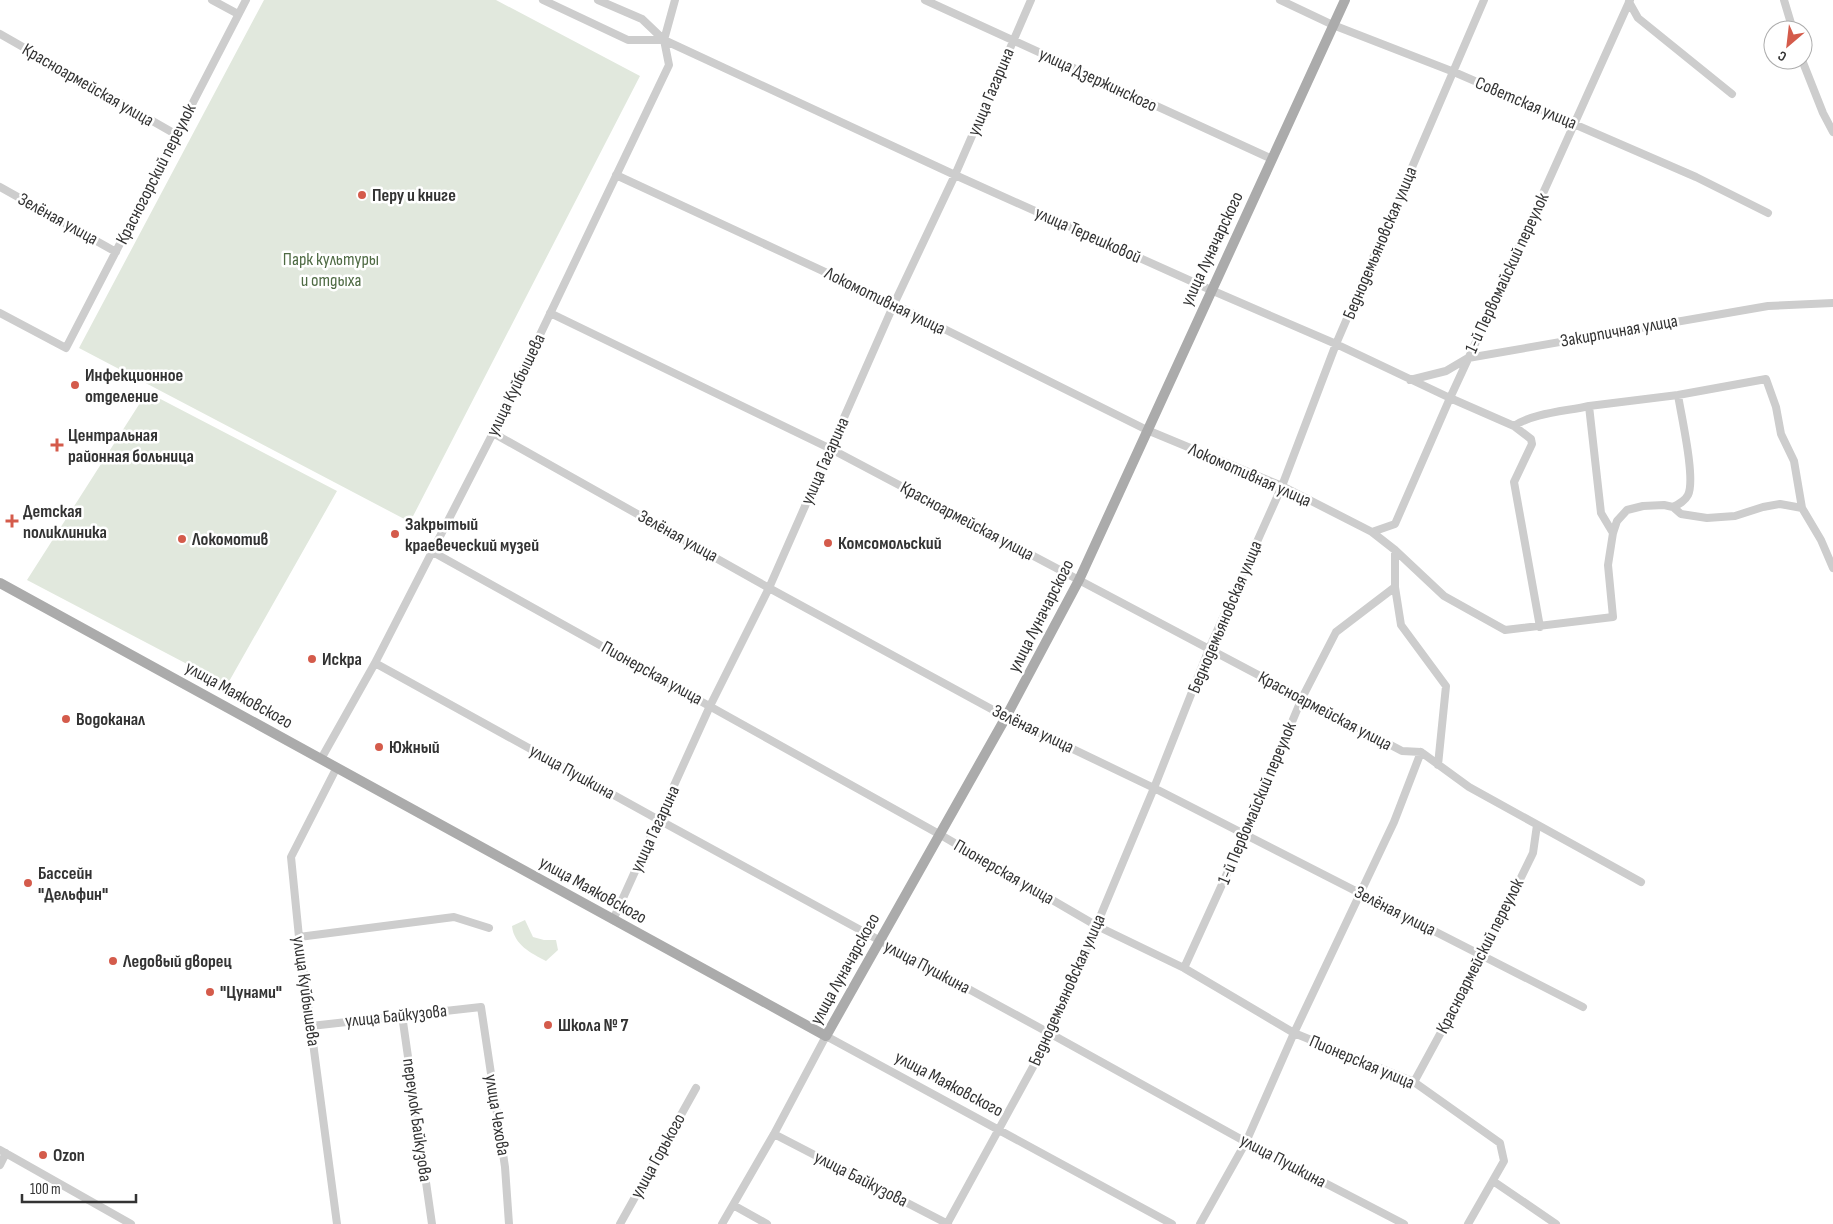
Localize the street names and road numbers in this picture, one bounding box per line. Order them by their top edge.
street label: Красноармейская улица [19,39,158,131]
street label: улица Дзержинского [1036,43,1160,117]
street label: улица Гагарина [963,45,1019,139]
street label: Советская улица [1472,72,1580,134]
street label: Красногорский переулок [111,100,201,248]
street label: Беднодемьяновская улица [1338,164,1422,322]
street label: Зелёная улица [14,188,102,250]
street label: улица Луначарского [1176,189,1248,309]
street label: 1-й Первомайский переулок [1461,189,1553,356]
street label: улица Терешковой [1032,202,1144,268]
street label: Локомотивная улица [820,262,949,339]
street label: Закирпичная улица [1559,310,1679,352]
street label: улица Куйбышева [482,330,550,440]
street label: улица Гагарина [796,414,854,508]
street label: Локомотивная улица [1185,438,1314,511]
street label: Красноармейская улица [897,477,1037,565]
street label: Зелёная улица [634,505,722,567]
street label: Беднодемьяновская улица [1183,538,1267,696]
street label: улица Луначарского [1004,556,1078,676]
street label: Пионерская улица [598,637,706,709]
street label: улица Маяковского [182,657,296,733]
street label: Красноармейская улица [1255,667,1395,755]
street label: Зелёная улица [989,700,1077,758]
street label: 1-й Первомайский переулок [1213,718,1301,887]
street label: улица Пушкина [526,740,618,804]
street label: улица Гагарина [626,782,684,876]
street label: Пионерская улица [950,835,1058,909]
street label: улица Маяковского [536,852,650,928]
street label: Красноармейский переулок [1432,875,1528,1037]
street label: Зелёная улица [1351,882,1439,940]
street label: улица Луначарского [806,910,884,1028]
street label: Беднодемьяновская улица [1024,911,1110,1069]
street label: улица Куйбышева [288,935,324,1048]
street label: улица Пушкина [880,936,974,998]
street label: улица Байкузова [344,1000,448,1032]
street label: Пионерская улица [1306,1030,1418,1094]
street label: улица Маяковского [891,1047,1007,1121]
street label: переулок Байкузова [398,1057,436,1183]
street label: улица Чехова [480,1073,514,1157]
street label: улица Горького [626,1110,690,1202]
street label: улица Пушкина [1236,1130,1330,1192]
street label: улица Байкузова [811,1146,911,1212]

